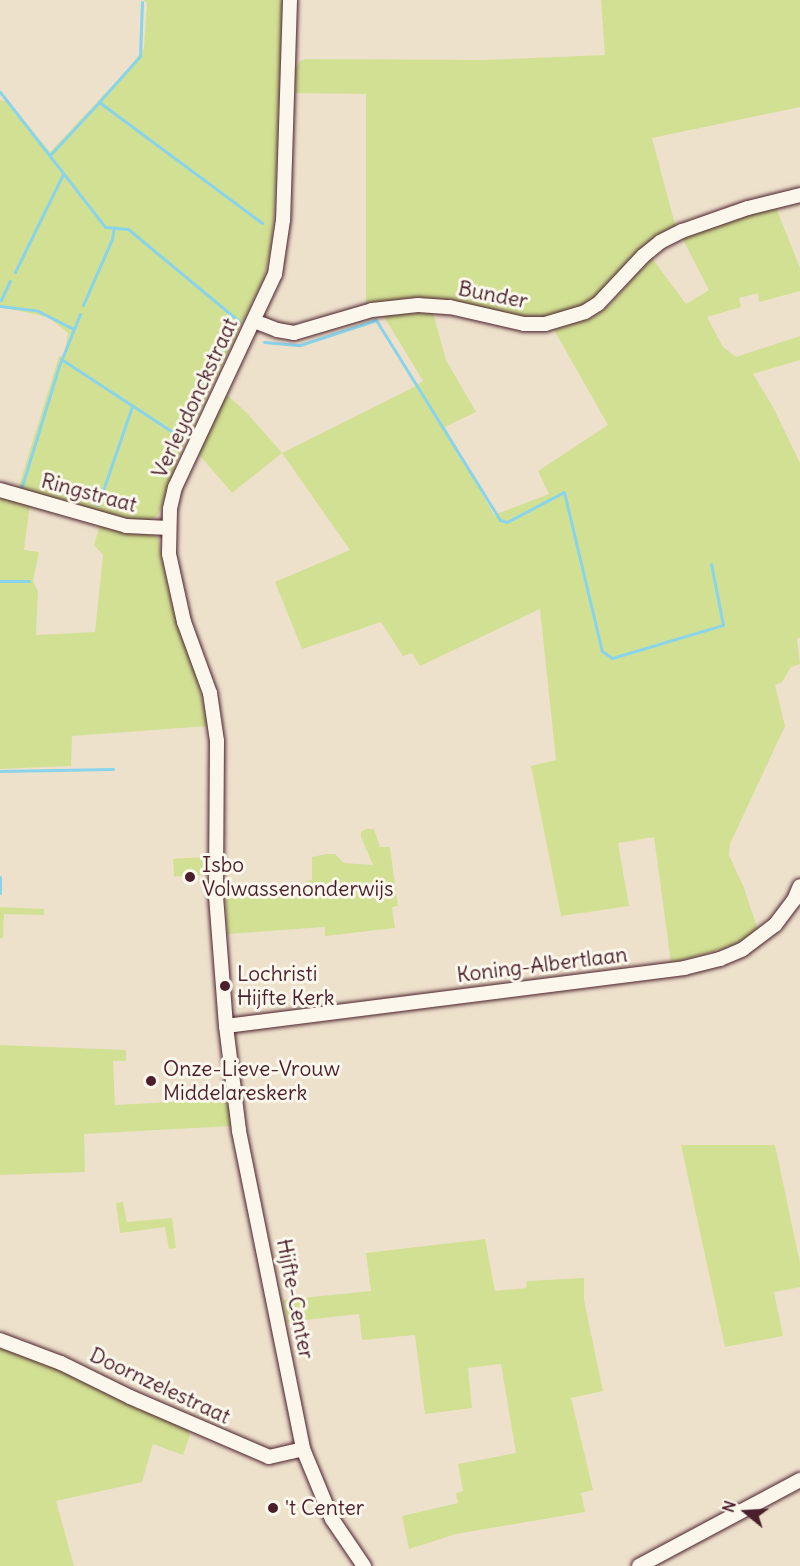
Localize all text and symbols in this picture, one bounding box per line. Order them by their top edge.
street label: Bunder [456,276,530,314]
street label: Verleydonckstraat [147,314,243,482]
street label: Ringstraat [38,468,140,518]
place label: Isbo Volwassenonderwijs [202,852,393,902]
marker: Isbo Volwassenonderwijs [183,870,197,884]
street label: Koning-Albertlaan [455,942,629,988]
place label: Lochristi Hijfte Kerk [237,961,335,1011]
marker: Lochristi Hijfte Kerk [218,979,232,993]
place label: Onze-Lieve-Vrouw Middelareskerk [163,1056,340,1106]
marker: Onze-Lieve-Vrouw Middelareskerk [144,1074,158,1088]
street label: Hijfte-Center [271,1237,319,1361]
street label: Doornzelestraat [86,1342,234,1430]
north arrow [716,1482,776,1542]
place label: 't Center [285,1495,364,1521]
text: N [718,1498,740,1515]
marker: 't Center [266,1501,280,1515]

